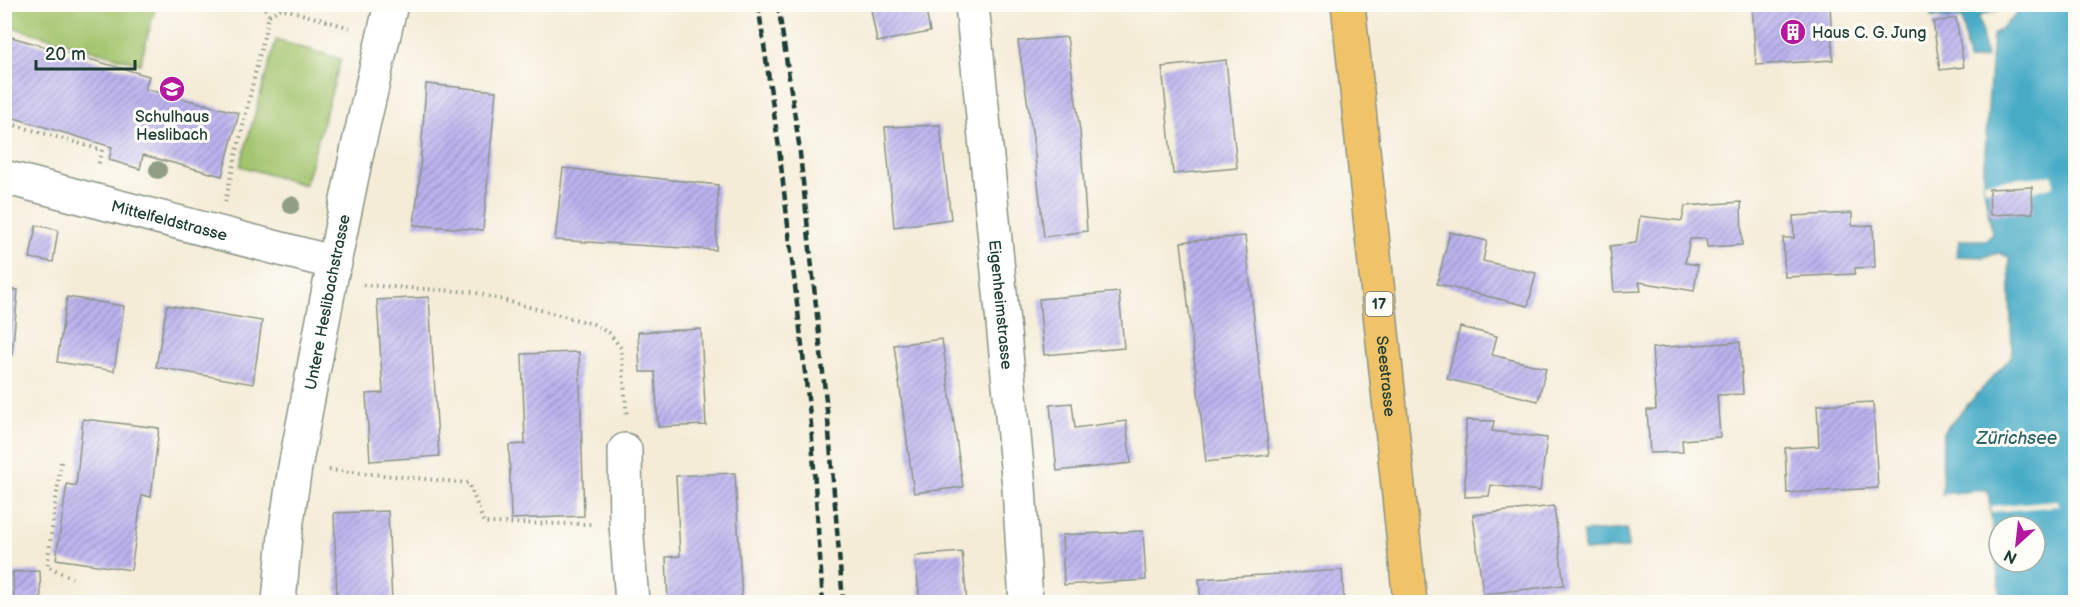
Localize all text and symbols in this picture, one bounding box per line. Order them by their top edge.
building icon: Haus C. G. Jung [1778,17,1808,47]
place label: Haus C. G. Jung [1812,24,1926,43]
scale bar [36,33,135,71]
text: 20 m [45,44,86,65]
school or university icon: Schulhaus Heslibach [157,74,187,104]
place label: Schulhaus Heslibach [135,108,209,145]
street label: Mittelfeldstrasse [109,197,230,246]
street label: Untere Heslibachstrasse [302,212,355,392]
street label: Eigenheimstrasse [984,239,1016,371]
road number: 17 [1366,292,1392,316]
street label: Seestrasse [1371,335,1399,418]
water label: Zürichsee [1976,428,2057,449]
north arrow [1987,514,2047,574]
text: N [2001,545,2021,567]

